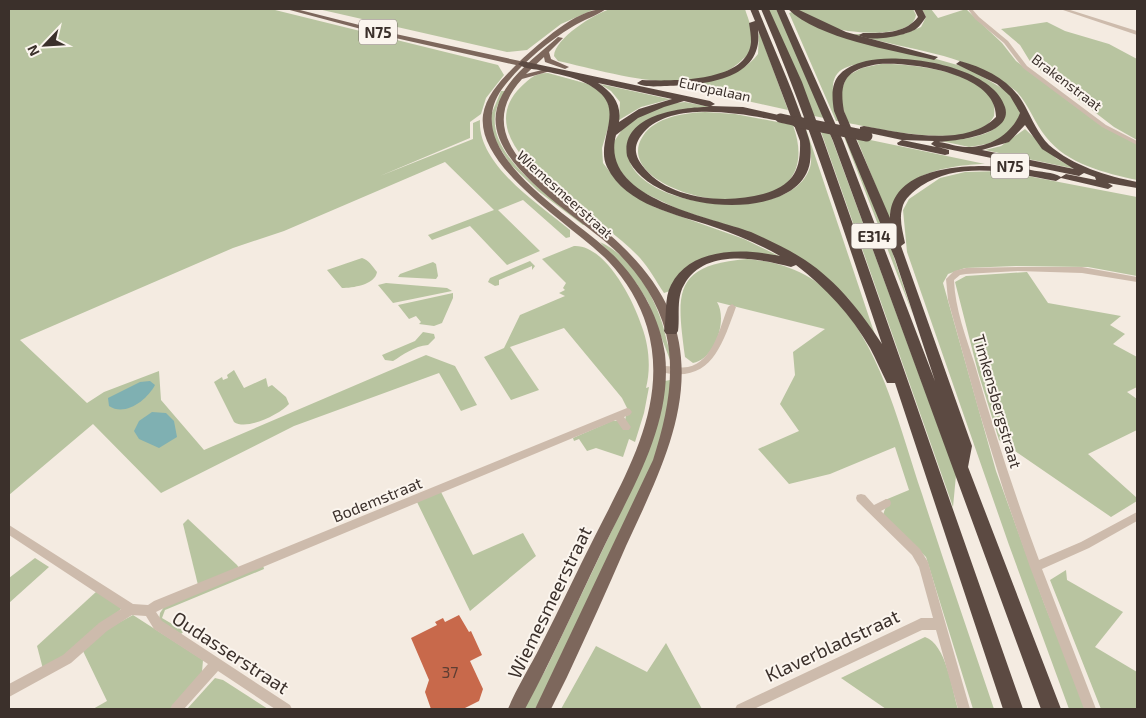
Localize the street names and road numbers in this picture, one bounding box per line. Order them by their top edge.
road number: N75 [359,20,397,44]
street label: Brakenstraat [1029,50,1105,114]
street label: Europalaan [678,73,752,105]
street label: Wiemesmeerstraat [514,147,616,241]
road number: N75 [991,154,1029,178]
road number: E314 [852,224,896,248]
street label: Timkensbergstraat [970,332,1026,470]
street label: Bodemstraat [329,472,425,526]
street label: Wiemesmeerstraat [502,522,596,682]
street label: Klaverbladstraat [761,604,903,686]
street label: Oudasserstraat [168,606,294,698]

